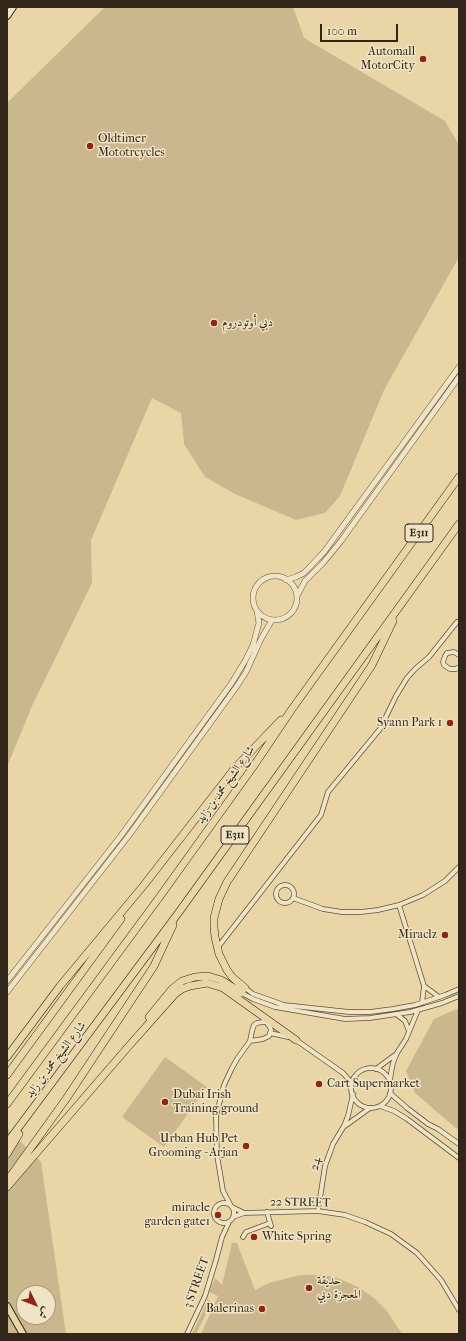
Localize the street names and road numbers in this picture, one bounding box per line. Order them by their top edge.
road number: E311 [405,524,433,542]
street label: شارع الشيخ محمد بن زايد [194,743,258,827]
road number: E311 [221,826,249,844]
street label: شارع الشيخ محمد بن زايد [23,1019,89,1101]
street label: 24 [307,1156,325,1172]
street label: 22 STREET [270,1195,330,1211]
street label: 3 STREET [181,1256,213,1310]

